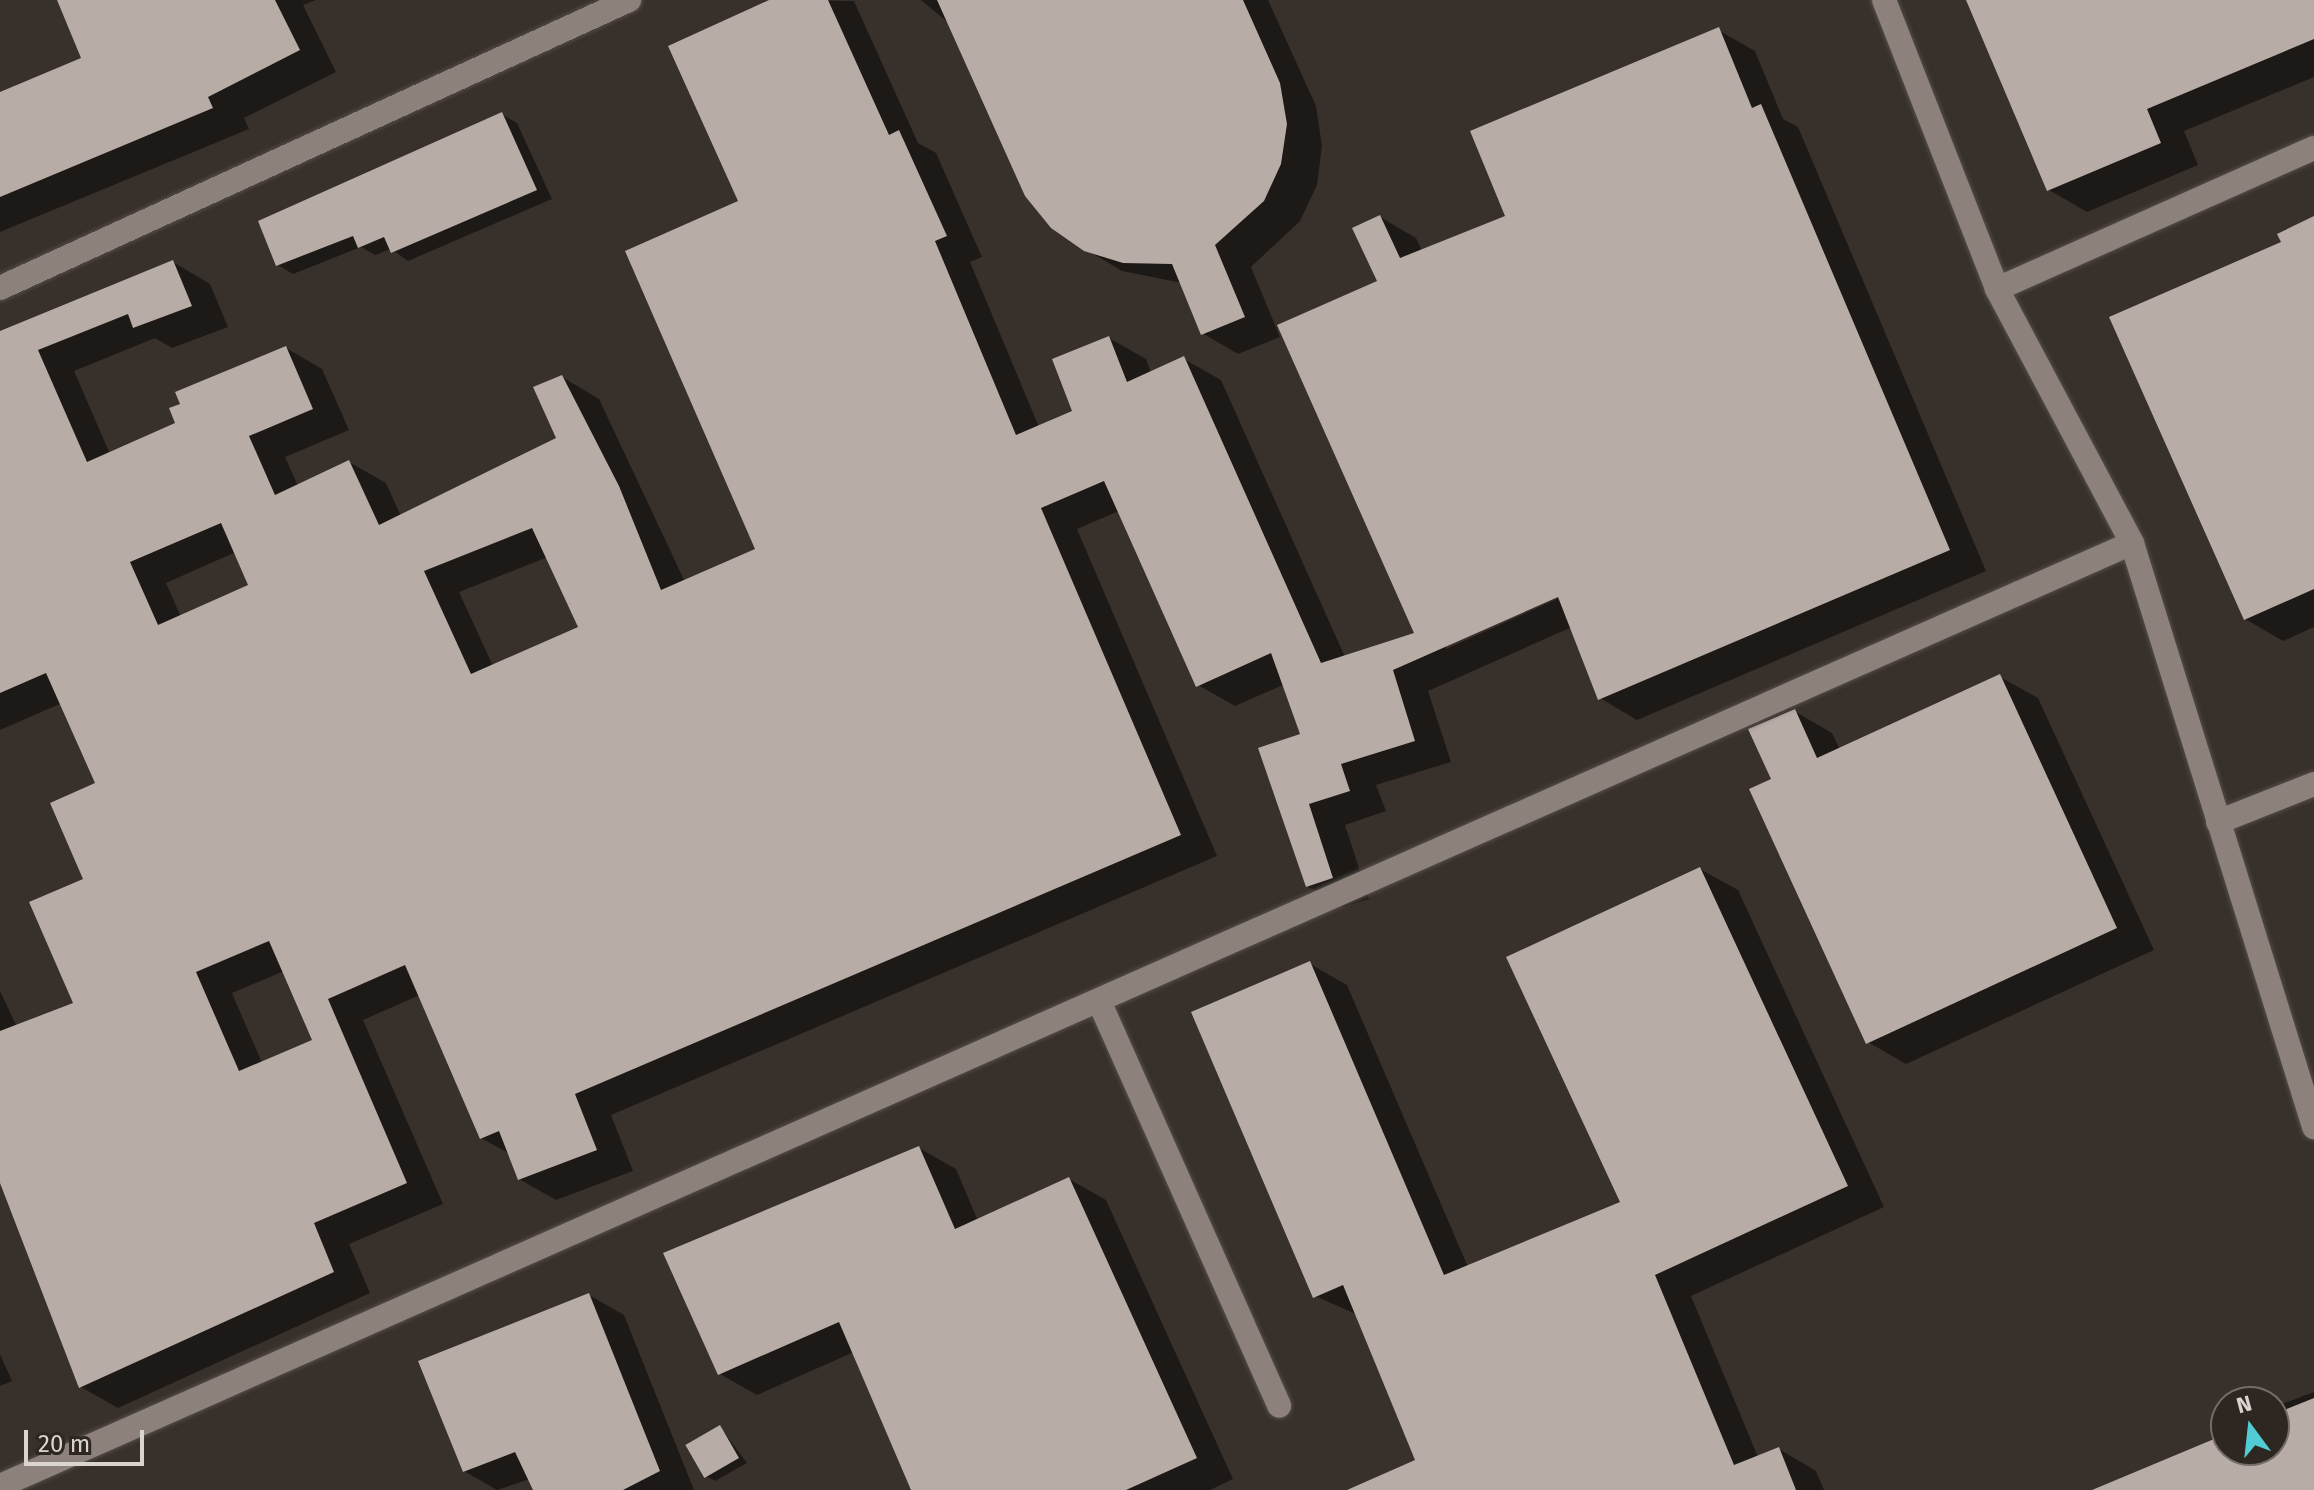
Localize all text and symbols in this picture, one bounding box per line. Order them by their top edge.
north arrow [2210,1386,2290,1466]
text: N [2234,1389,2255,1419]
scale bar [28,1414,148,1464]
text: 20 m [38,1430,90,1458]

